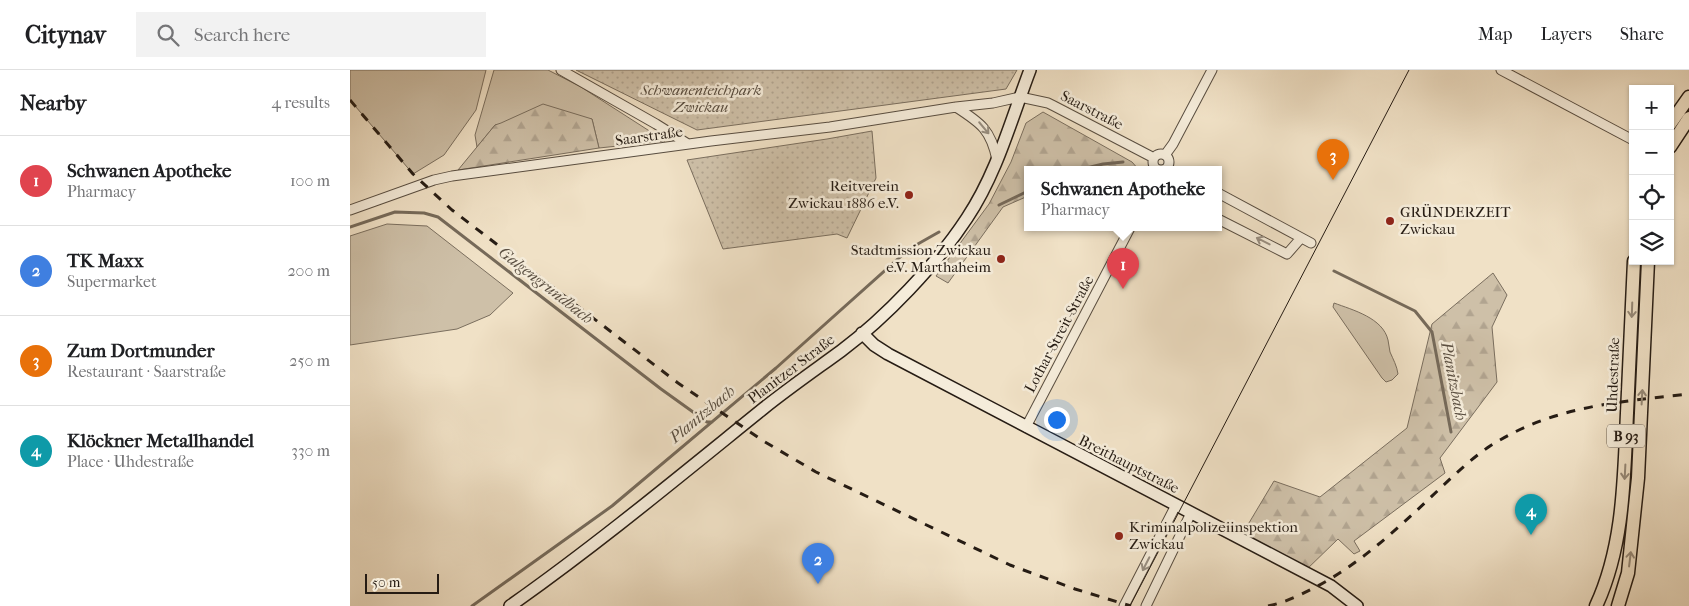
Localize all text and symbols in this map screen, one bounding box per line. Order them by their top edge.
search box [136,12,486,57]
text: Citynav [25,21,106,49]
icon: search [154,21,182,49]
text: Search here [194,24,290,46]
text: Map [1478,24,1512,45]
text: Layers [1540,24,1592,45]
text: Share [1620,24,1664,45]
park label: Schwanenteichpark Zwickau [640,81,762,116]
map controls [1629,85,1674,265]
button: + [1629,85,1674,130]
street label: Saarstraße [1058,87,1127,134]
text: Nearby [20,91,86,115]
text: 4 results [272,93,330,112]
one-way arrow [978,121,989,134]
street label: Saarstraße [614,122,684,150]
button: − [1629,130,1674,175]
pin: 3 [1317,139,1349,180]
text: Schwanen Apotheke [67,160,231,182]
popup [1024,166,1222,231]
text: 1 [33,171,39,190]
text: 100 m [290,171,330,190]
button: locate [1629,175,1674,220]
place label: Reitverein Zwickau 1886 e.V. [788,177,899,212]
text: Schwanen Apotheke [1041,178,1205,200]
text: Pharmacy [67,182,136,201]
marker: Reitverein Zwickau 1886 e.V. [903,189,915,201]
text: Pharmacy [1041,200,1110,219]
place label: GRÜNDERZEIT Zwickau [1400,203,1511,238]
marker: GRÜNDERZEIT Zwickau [1384,215,1396,227]
button: layers [1629,220,1674,265]
one-way arrow [1255,236,1270,246]
place label: Stadtmission Zwickau e.V. Marthaheim [851,241,992,276]
water label: Galgengrundbach [495,242,597,328]
pin: 1 [1107,248,1139,289]
text: TK Maxx [67,250,144,272]
marker: Stadtmission Zwickau e.V. Marthaheim [995,253,1007,265]
text: 2 [32,261,40,280]
text: 200 m [287,261,330,280]
text: Supermarket [67,272,157,291]
street label: Lothar-Streit-Straße [1021,272,1098,396]
one-way arrow [1627,302,1636,318]
street label: Planitzer Straße [744,330,839,408]
street label: Uhdestraße [1603,336,1623,413]
water label: Planitzbach [1437,339,1471,422]
text: Zum Dortmunder [67,340,215,362]
text: 3 [33,351,39,370]
text: 250 m [289,351,330,370]
text: Restaurant · Saarstraße [67,362,226,381]
water label: Planitzbach [665,381,739,448]
one-way arrow [1637,389,1646,405]
your location [1044,407,1070,433]
road number: B 93 [1607,424,1645,448]
text: Klöckner Metallhandel [67,430,254,452]
street label: Breithauptstraße [1076,431,1183,497]
text: 4 [31,441,41,460]
text: 330 m [291,441,330,460]
text: Place · Uhdestraße [67,452,194,471]
one-way arrow [1620,464,1629,480]
pin: 4 [1515,494,1547,535]
place label: Kriminalpolizeiinspektion Zwickau [1129,518,1298,553]
marker: Kriminalpolizeiinspektion Zwickau [1113,530,1125,542]
pin: 2 [802,543,834,584]
one-way arrow [1625,551,1635,567]
one-way arrow [1141,556,1150,571]
scale bar [365,571,439,594]
text: 50 m [372,574,400,591]

